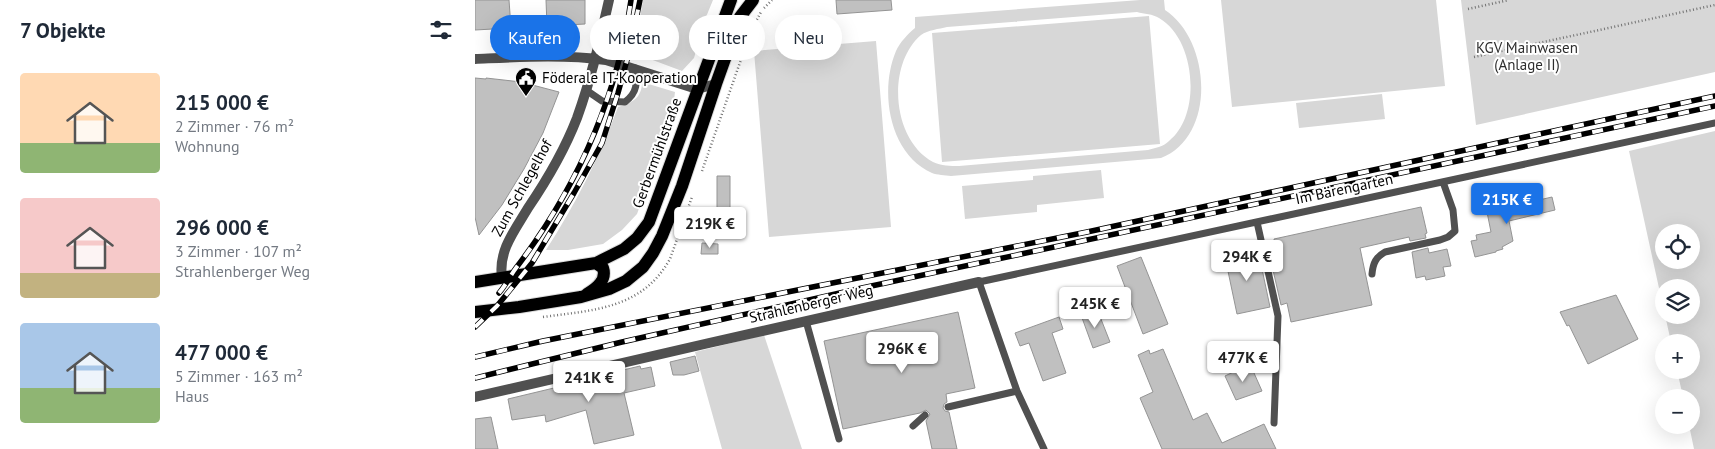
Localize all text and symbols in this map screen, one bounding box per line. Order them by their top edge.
chip: Kaufen [490,15,580,60]
chip: Mieten [590,15,679,60]
chip: Filter [689,15,765,60]
chip: Neu [775,15,842,60]
icon: filters [427,16,455,44]
text: 7 Objekte [20,17,106,44]
park label: KGV Mainwasen (Anlage II) [1476,38,1578,74]
public building icon: Föderale IT-Kooperation [514,66,538,97]
place label: Föderale IT-Kooperation [542,68,697,87]
text: 215 000 € [175,89,269,116]
icon: home [60,93,120,153]
street label: Gerbermühlstraße [628,95,685,211]
text: 2 Zimmer · 76 m² [175,116,294,136]
street label: Zum Schlegelhof [487,135,557,240]
text: Wohnung [175,136,240,156]
street label: Im Bärengarten [1293,169,1395,208]
pin: 215K € [1466,182,1548,225]
text: 215K € [1482,189,1532,209]
pin: 219K € [669,206,751,249]
text: 219K € [685,213,735,233]
text: 296 000 € [175,214,269,241]
icon: home [60,218,120,278]
map controls [1655,224,1700,434]
button: locate [1655,224,1700,269]
pin: 294K € [1206,240,1288,282]
text: 3 Zimmer · 107 m² [175,241,302,261]
text: 294K € [1222,246,1272,266]
text: Strahlenberger Weg [175,261,310,281]
button: layers [1655,279,1700,324]
street label: Strahlenberger Weg [747,280,875,327]
pin: 245K € [1054,286,1136,329]
text: 245K € [1070,293,1120,313]
pin: 296K € [861,332,943,374]
button: + [1655,334,1700,379]
text: 296K € [877,338,927,358]
text: 477 000 € [175,339,268,366]
pin: 477K € [1202,340,1284,383]
icon: home [60,343,120,403]
text: 477K € [1218,347,1268,367]
pin: 241K € [548,360,630,403]
text: 5 Zimmer · 163 m² [175,366,303,386]
text: 241K € [564,367,614,387]
text: Haus [175,386,209,406]
button: − [1655,389,1700,434]

